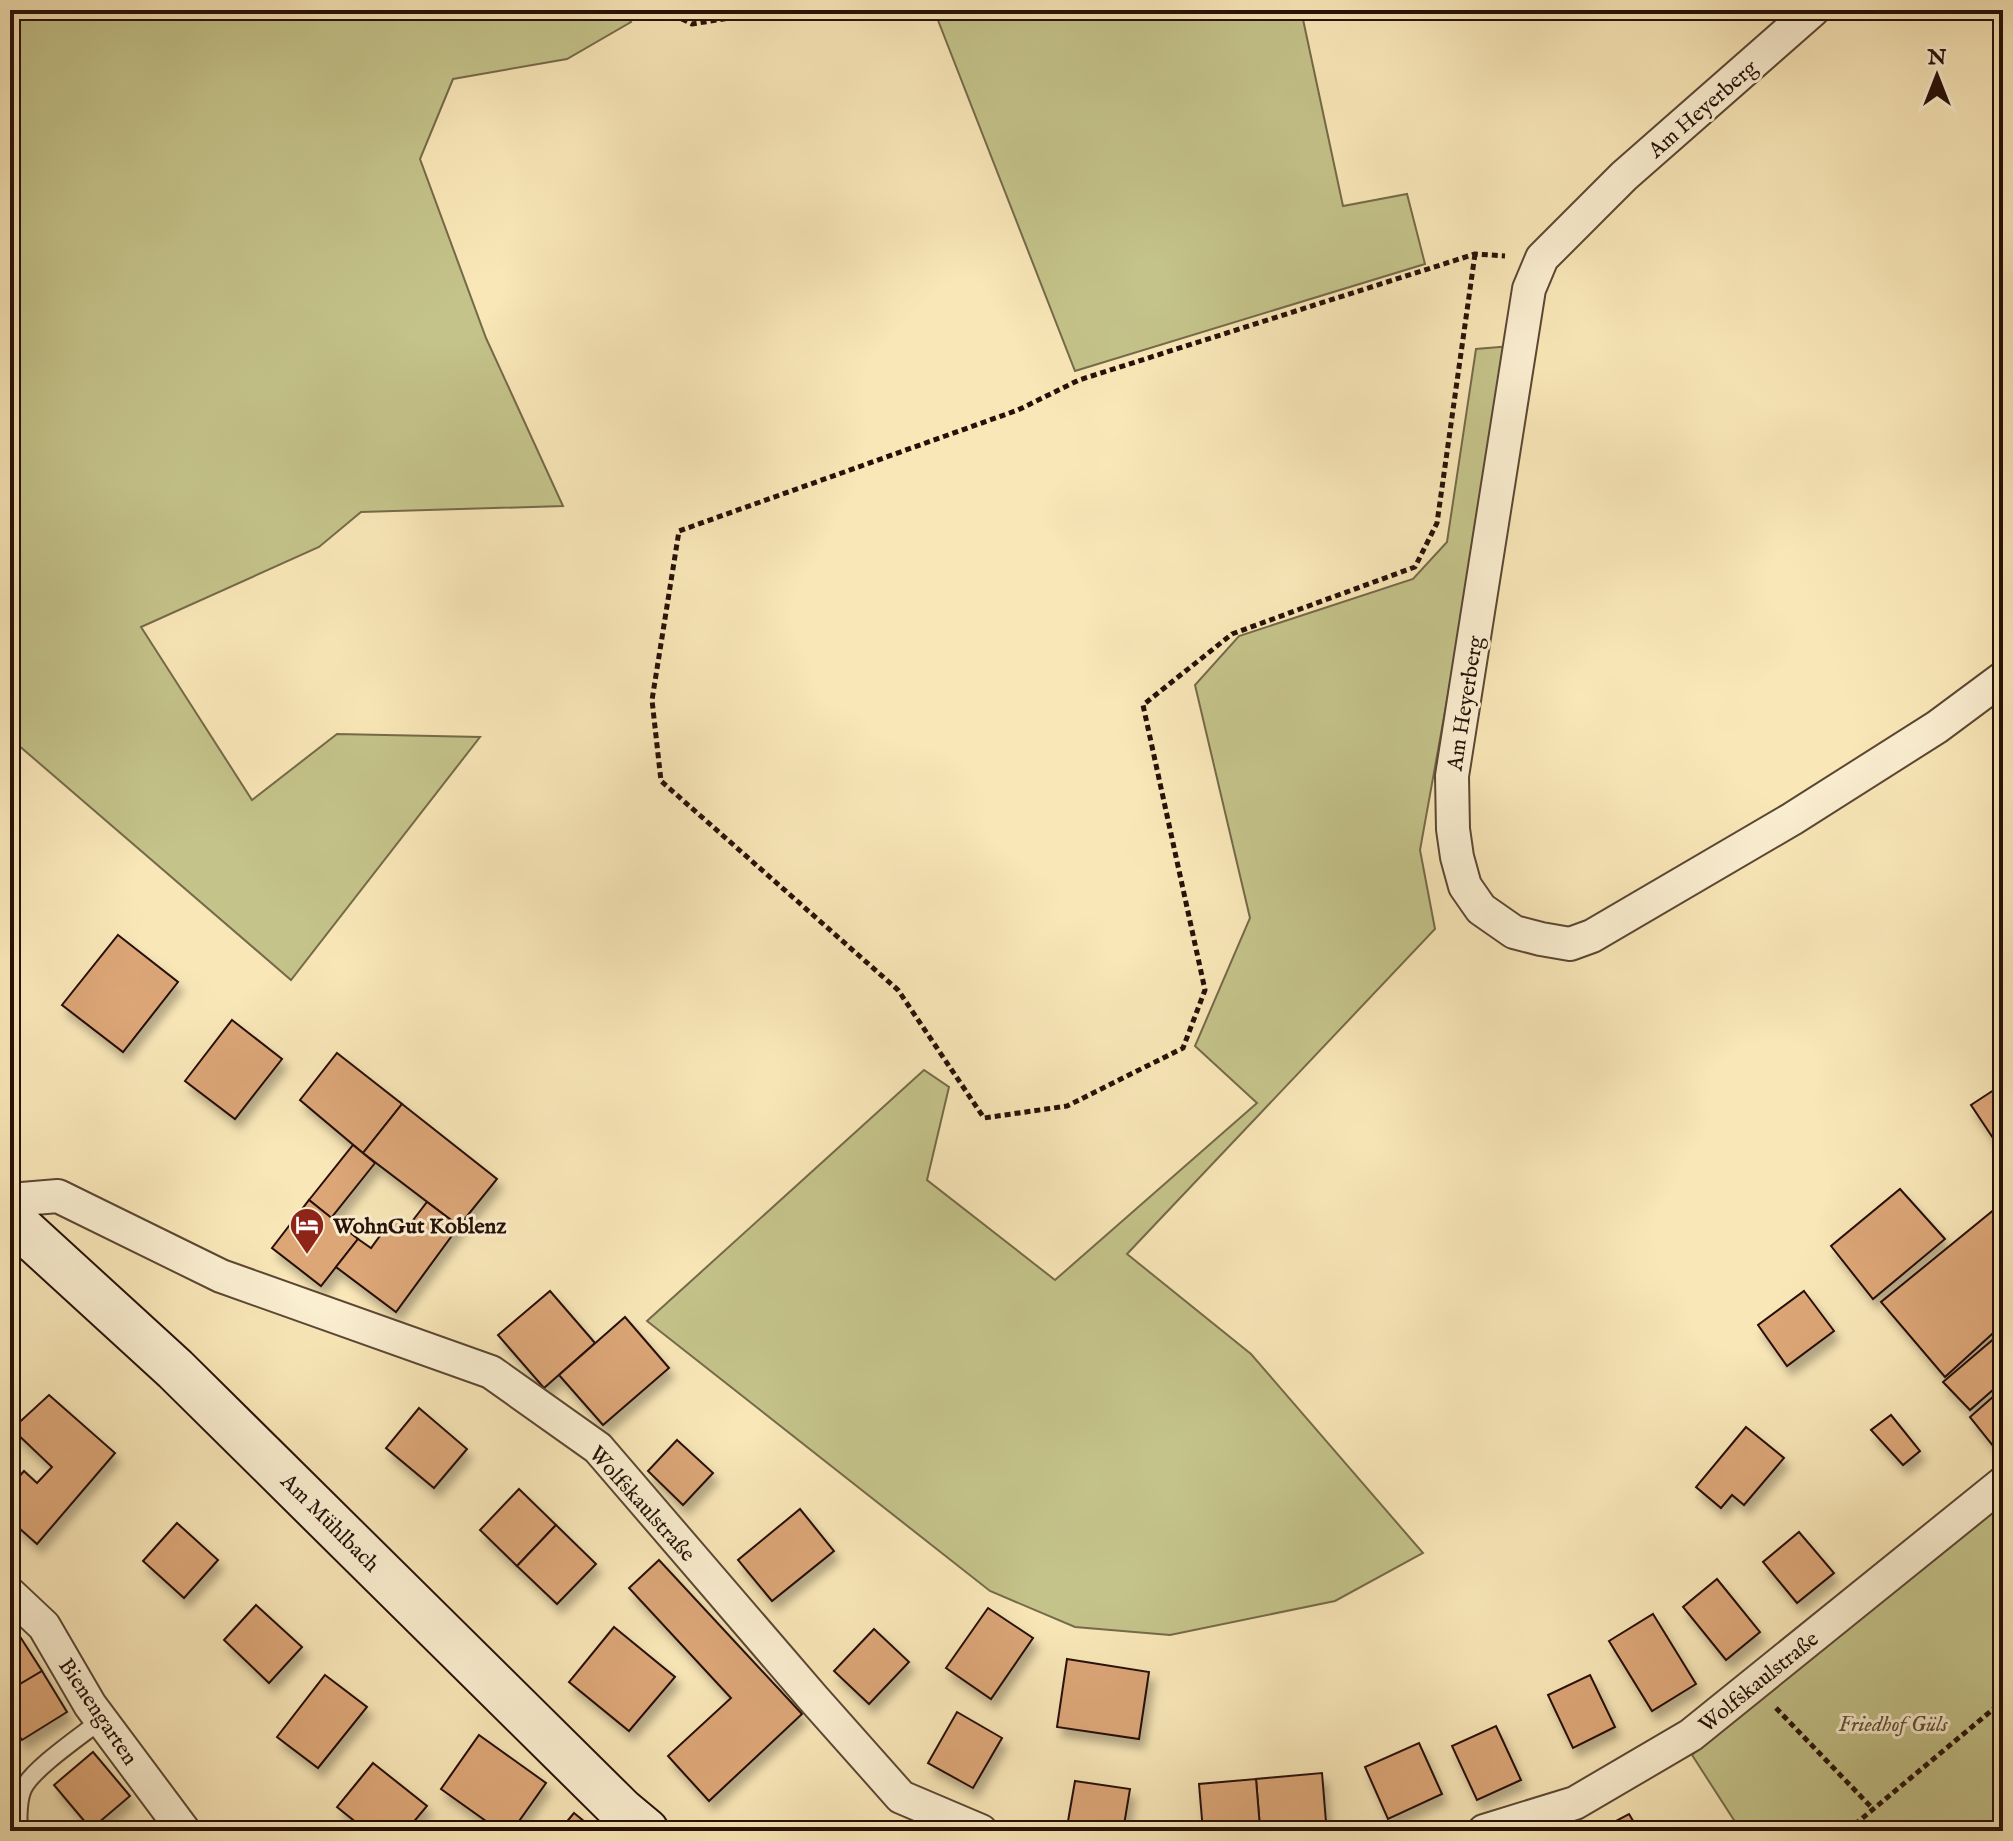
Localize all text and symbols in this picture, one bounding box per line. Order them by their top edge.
north arrow [1897,36,1977,116]
text: N [1926,44,1947,72]
street label: Am Heyerberg [1642,54,1765,165]
street label: Am Heyerberg [1441,633,1491,774]
hotel icon: WohnGut Koblenz [288,1206,326,1256]
place label: WohnGut Koblenz [332,1213,507,1241]
street label: Wolfskaulstraße [582,1441,701,1568]
street label: Am Mühlbach [273,1467,385,1579]
street label: Wolfskaulstraße [1694,1626,1825,1739]
street label: Bienengarten [51,1653,143,1771]
park label: Friedhof Güls [1839,1711,1948,1739]

